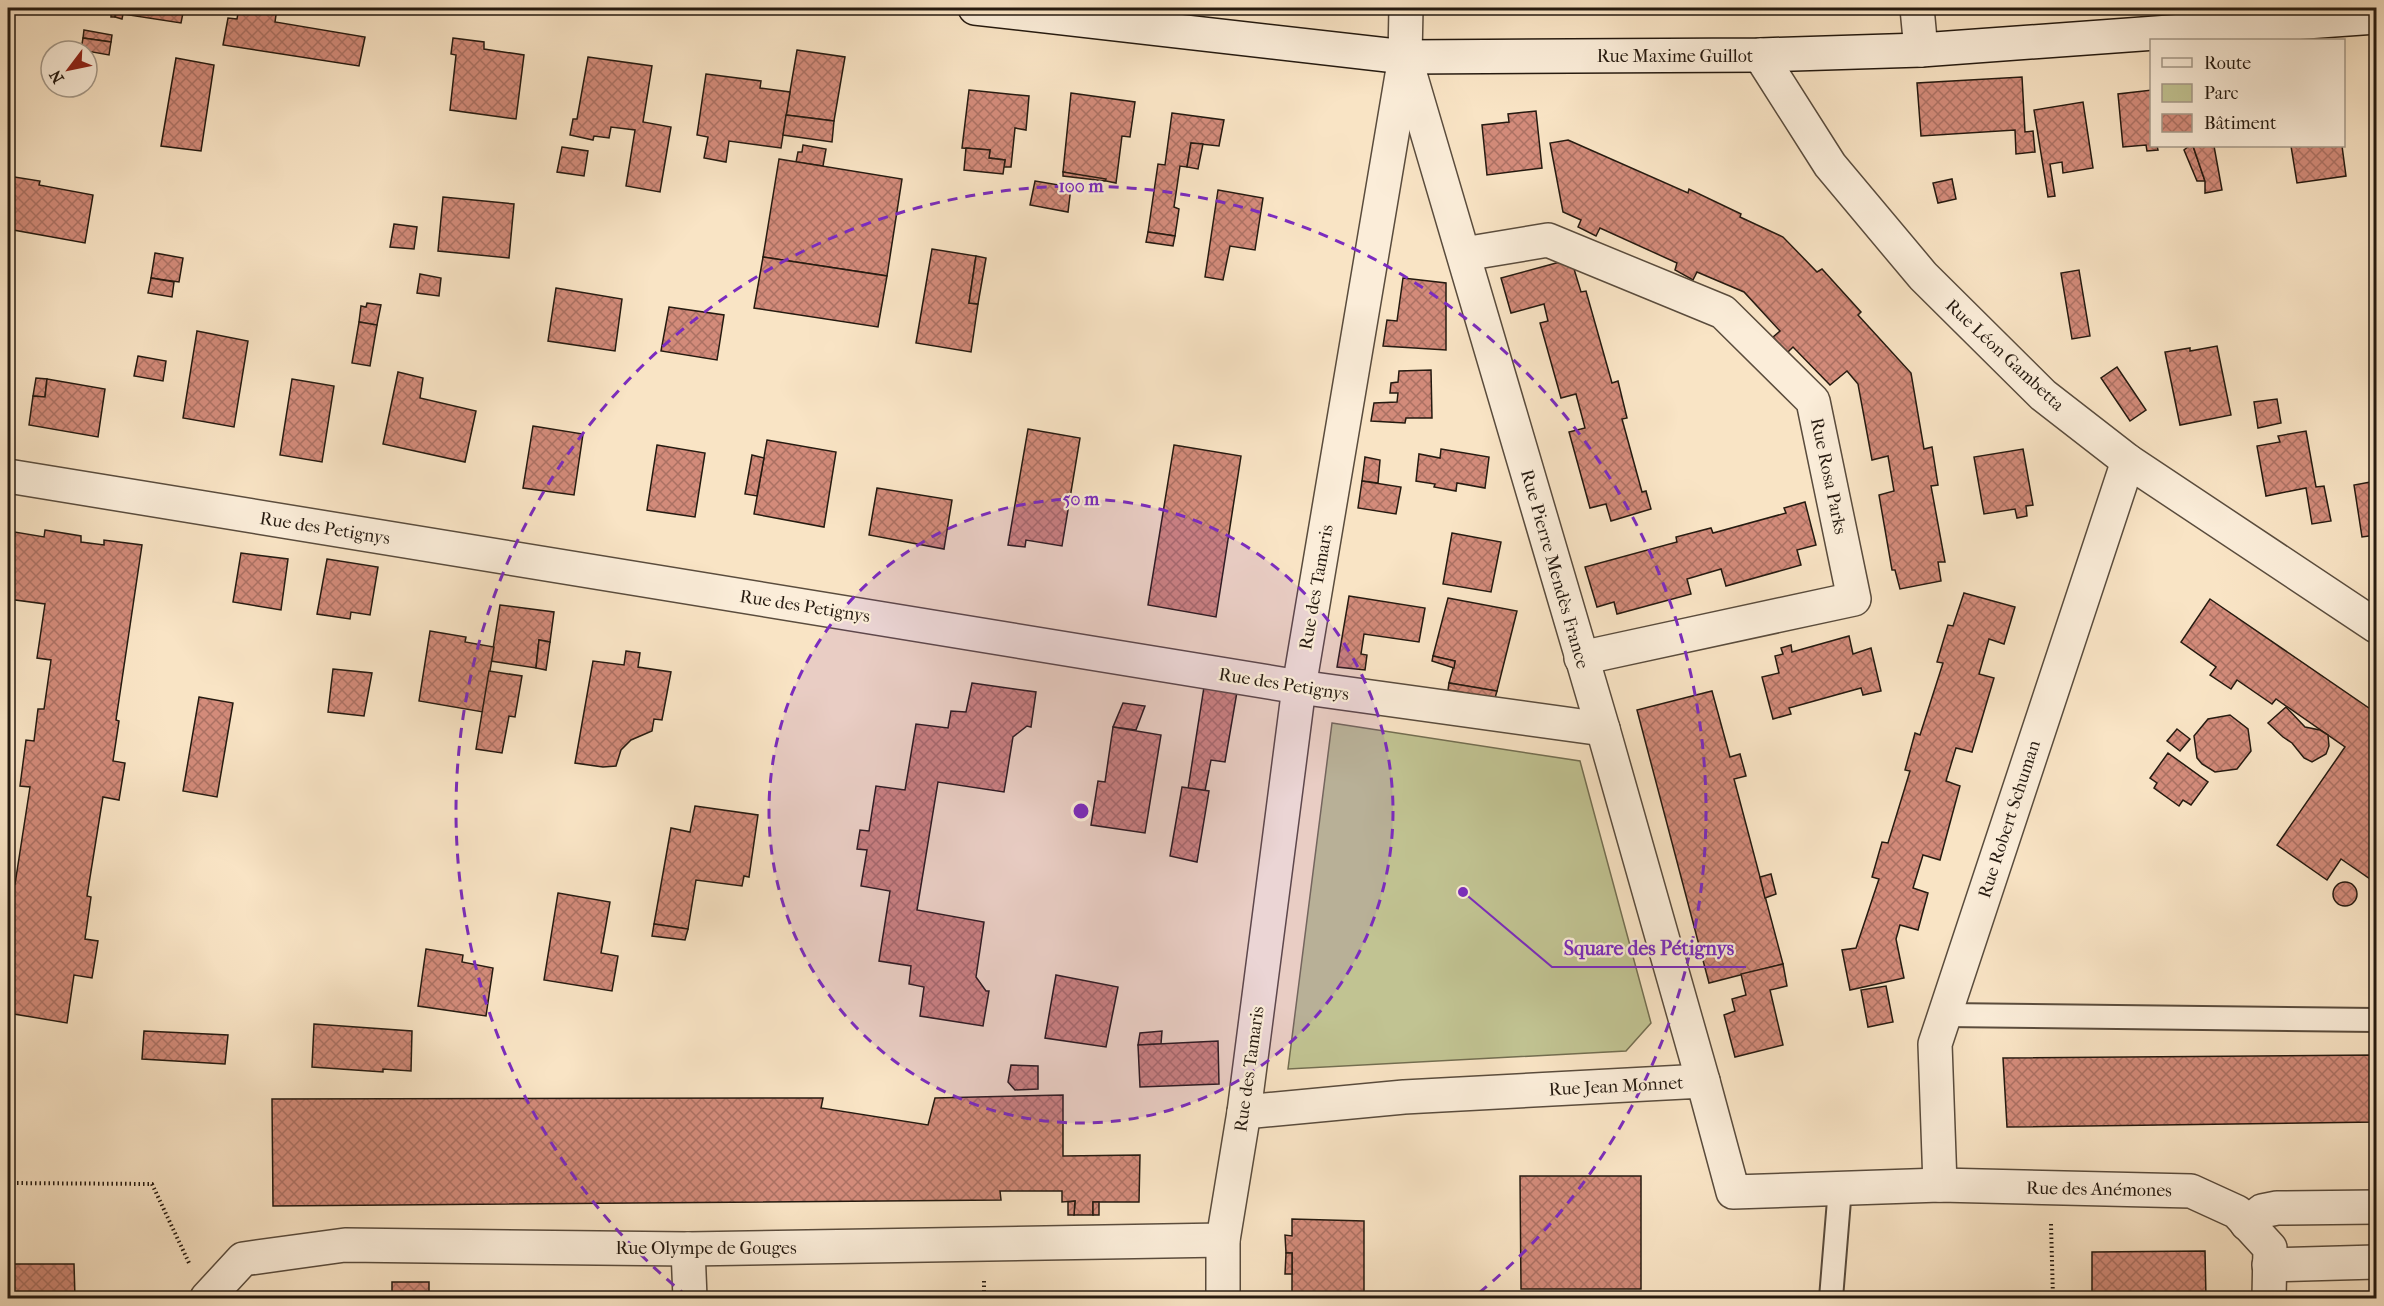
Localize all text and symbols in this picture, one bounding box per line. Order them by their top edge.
north arrow [39,39,99,99]
legend [2150,39,2345,147]
street label: Rue Maxime Guillot [1597,46,1754,67]
text: Route [2204,53,2251,74]
text: N [45,66,68,87]
text: Parc [2204,83,2239,104]
text: Bâtiment [2204,113,2277,134]
text: 100 m [1058,176,1105,197]
street label: Rue Léon Gambetta [1941,295,2069,416]
street label: Rue Rosa Parks [1806,416,1851,537]
street label: Rue Pierre Mendès France [1516,467,1593,671]
text: 50 m [1063,489,1100,510]
street label: Rue des Petignys [258,508,392,549]
street label: Rue des Tamaris [1295,523,1338,651]
street label: Rue des Petignys [738,586,872,627]
street label: Rue des Petignys [1217,664,1351,705]
street label: Rue Robert Schuman [1974,737,2045,901]
centre of rings [1071,801,1091,821]
callout: Square des Pétignys [1552,929,1746,967]
text: Square des Pétignys [1564,937,1735,960]
street label: Rue des Tamaris [1230,1005,1269,1133]
street label: Rue Jean Monnet [1548,1072,1685,1101]
street label: Rue des Anémones [2026,1178,2172,1201]
street label: Rue Olympe de Gouges [615,1238,797,1259]

